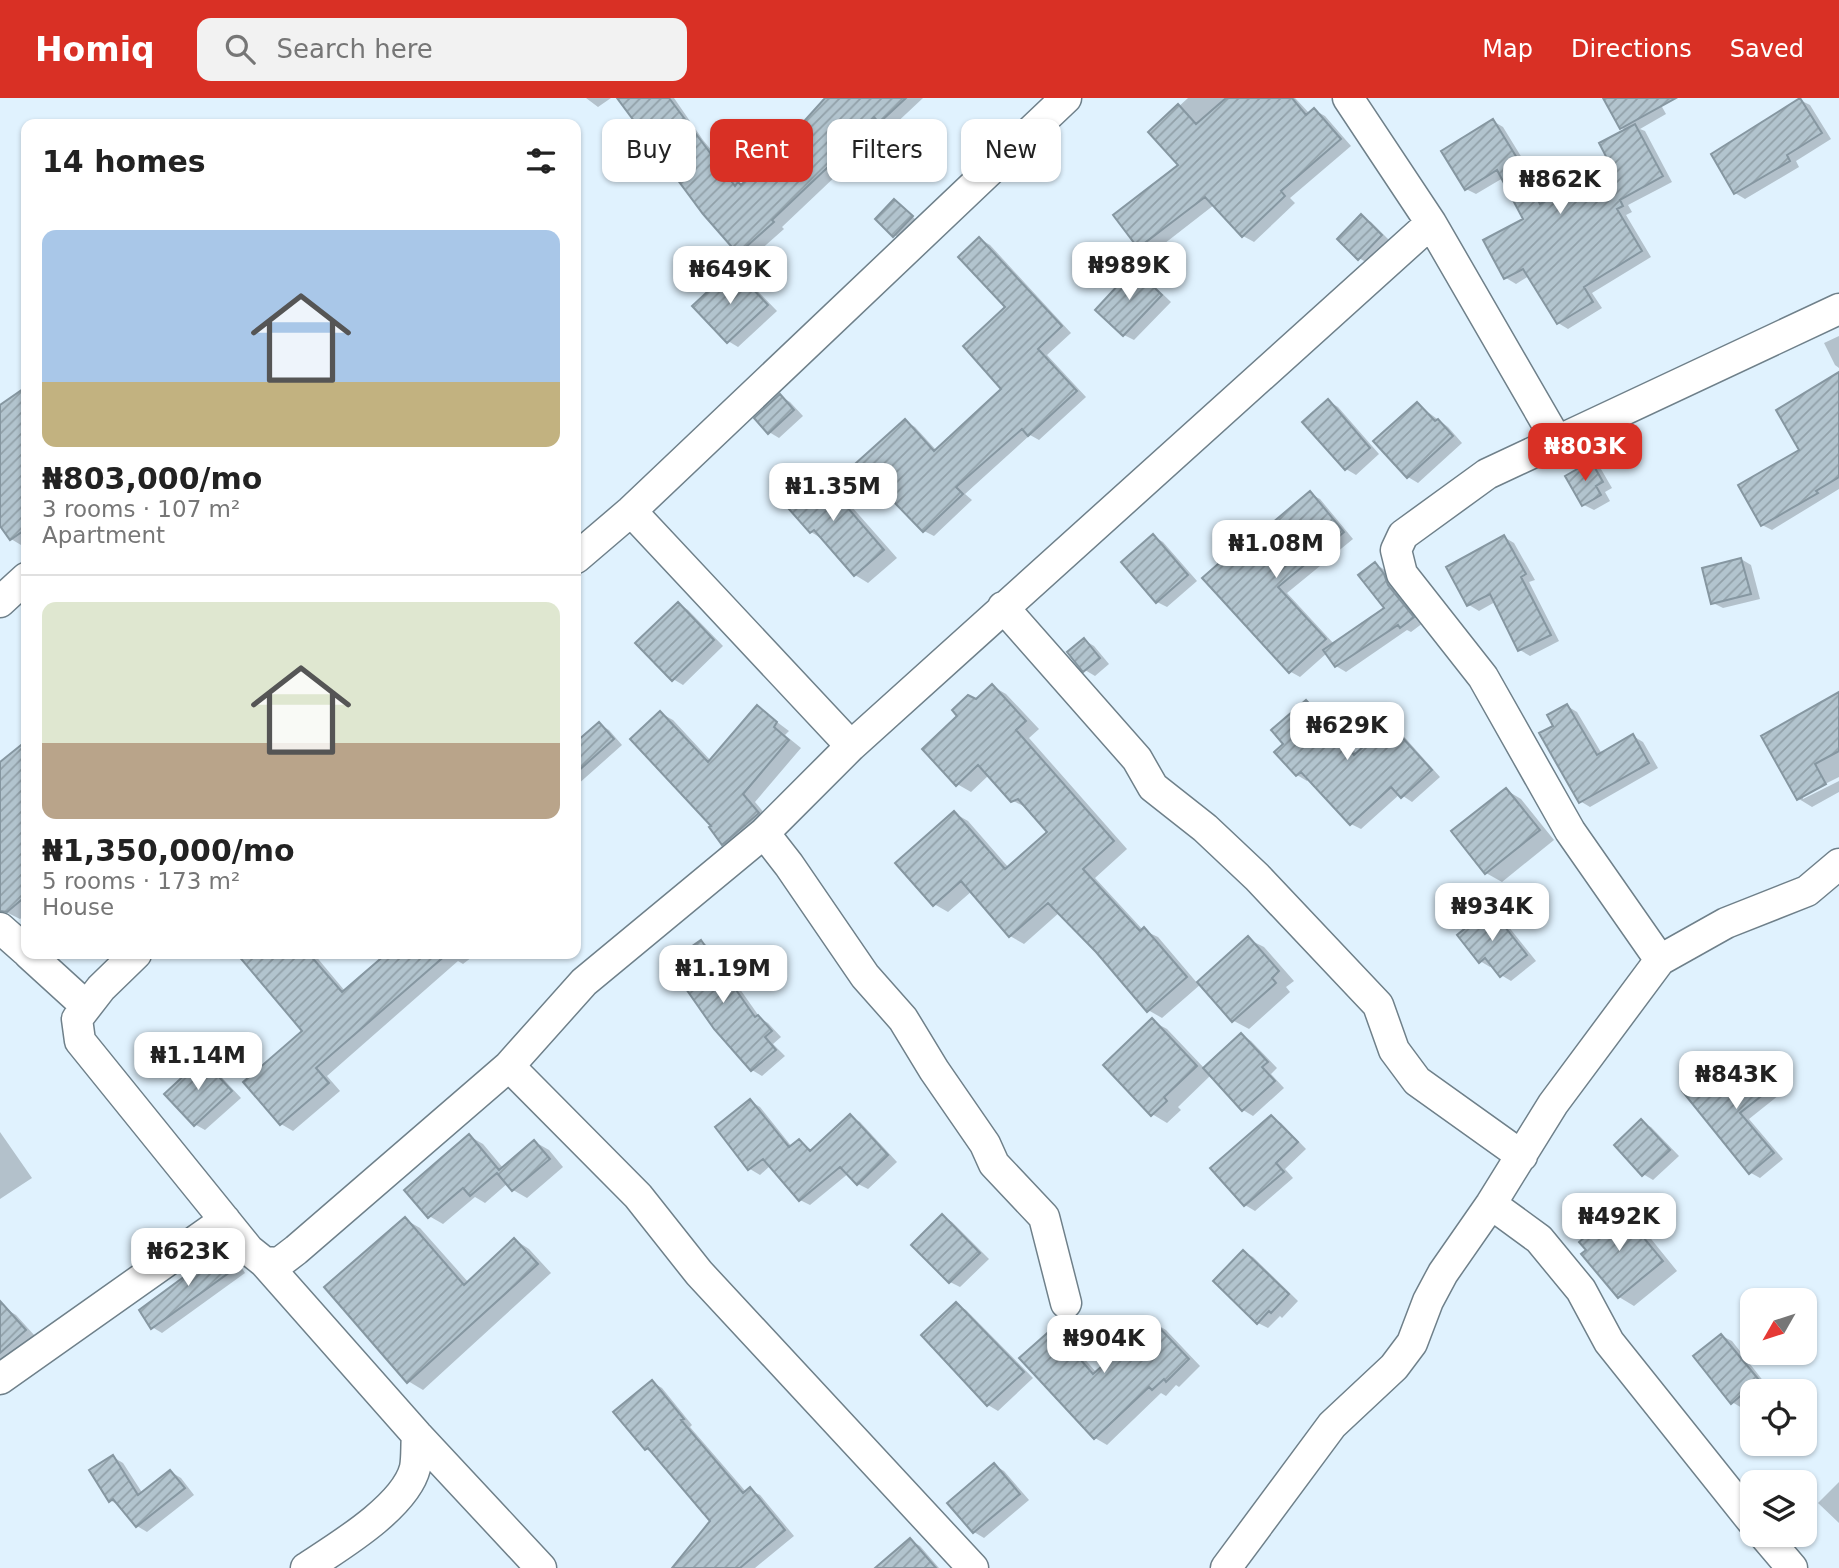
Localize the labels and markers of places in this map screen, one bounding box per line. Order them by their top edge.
pin: ₦862K [1511,156,1609,216]
pin: ₦989K [1080,242,1178,302]
pin: ₦649K [681,246,779,306]
pin: ₦803K [1536,424,1634,483]
pin: ₦1.35M [776,464,890,523]
pin: ₦1.08M [1219,520,1333,580]
pin: ₦629K [1298,702,1396,762]
pin: ₦934K [1443,884,1541,943]
pin: ₦1.19M [666,946,780,1005]
pin: ₦1.14M [141,1032,255,1092]
pin: ₦843K [1687,1052,1785,1111]
pin: ₦492K [1570,1194,1668,1253]
pin: ₦623K [139,1228,237,1288]
pin: ₦904K [1055,1316,1153,1375]

